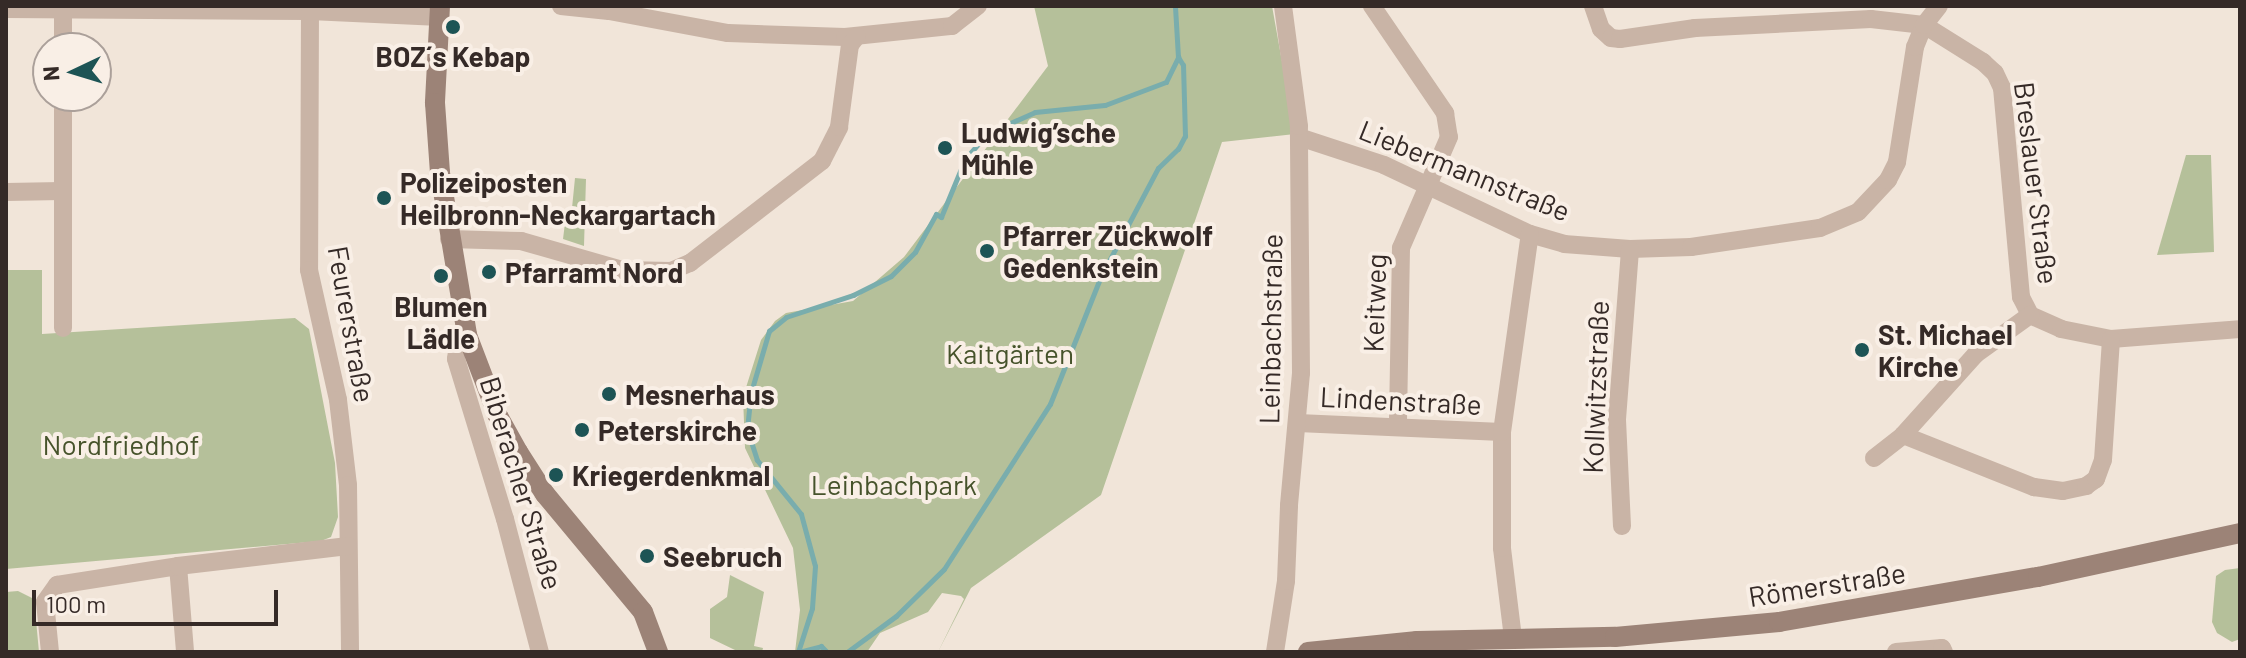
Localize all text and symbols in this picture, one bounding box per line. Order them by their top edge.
marker: BOZ´s Kebap [444,18,462,36]
north arrow [32,32,112,112]
place label: BOZ´s Kebap [376,39,530,73]
text: N [37,65,64,82]
street label: Breslauer Straße [2008,80,2066,286]
street label: Liebermannstraße [1355,112,1575,228]
place label: Ludwig’sche Mühle [961,115,1116,181]
marker: Ludwig’sche Mühle [936,139,954,157]
place label: Polizeiposten Heilbronn-Neckargartach [400,165,716,231]
marker: Polizeiposten Heilbronn-Neckargartach [375,189,393,207]
place label: Pfarrer Zückwolf Gedenkstein [1003,218,1213,284]
street label: Leinbachstraße [1252,233,1288,425]
marker: Pfarrer Zückwolf Gedenkstein [978,242,996,260]
street label: Feurerstraße [322,243,382,405]
street label: Keitweg [1355,253,1393,353]
place label: Pfarramt Nord [505,255,683,289]
marker: Pfarramt Nord [480,263,498,281]
marker: Blumen Lädle [432,267,450,285]
place label: Blumen Lädle [394,289,488,355]
street label: Kollwitzstraße [1575,300,1615,474]
place label: St. Michael Kirche [1878,317,2013,383]
park label: Kaitgärten [946,336,1074,370]
marker: St. Michael Kirche [1853,341,1871,359]
street label: Biberacher Straße [474,372,570,594]
place label: Mesnerhaus [625,377,775,411]
street label: Lindenstraße [1319,379,1483,421]
marker: Mesnerhaus [600,385,618,403]
place label: Peterskirche [598,413,757,447]
marker: Peterskirche [573,421,591,439]
park label: Nordfriedhof [43,427,199,461]
place label: Kriegerdenkmal [572,458,770,492]
marker: Kriegerdenkmal [547,466,565,484]
park label: Leinbachpark [811,467,977,501]
place label: Seebruch [663,539,782,573]
marker: Seebruch [638,547,656,565]
street label: Römerstraße [1746,555,1908,613]
scale bar [36,574,282,624]
text: 100 m [46,589,106,618]

